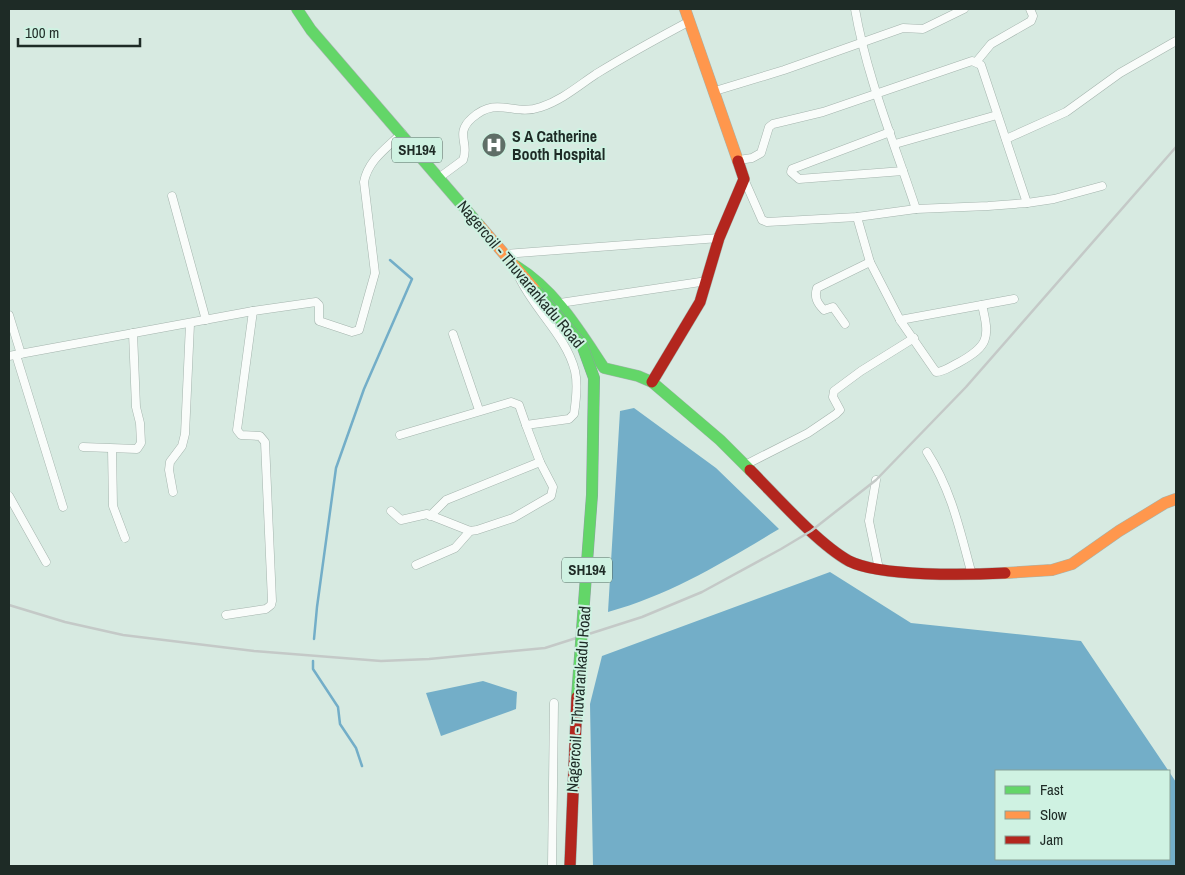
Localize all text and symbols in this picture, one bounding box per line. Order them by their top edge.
scale bar [18,15,140,47]
text: 100 m [25,22,59,43]
place label: S A Catherine Booth Hospital [512,125,605,165]
hospital icon: S A Catherine Booth Hospital [481,132,507,158]
road number: SH194 [392,138,442,162]
street label: Nagercoil - Thuvarankadu Road [453,196,589,352]
road number: SH194 [562,558,612,582]
street label: Nagercoil - Thuvarankadu Road [561,605,595,793]
legend [995,770,1170,860]
text: Fast [1040,779,1064,800]
text: Slow [1040,804,1067,825]
text: Jam [1040,829,1063,850]

